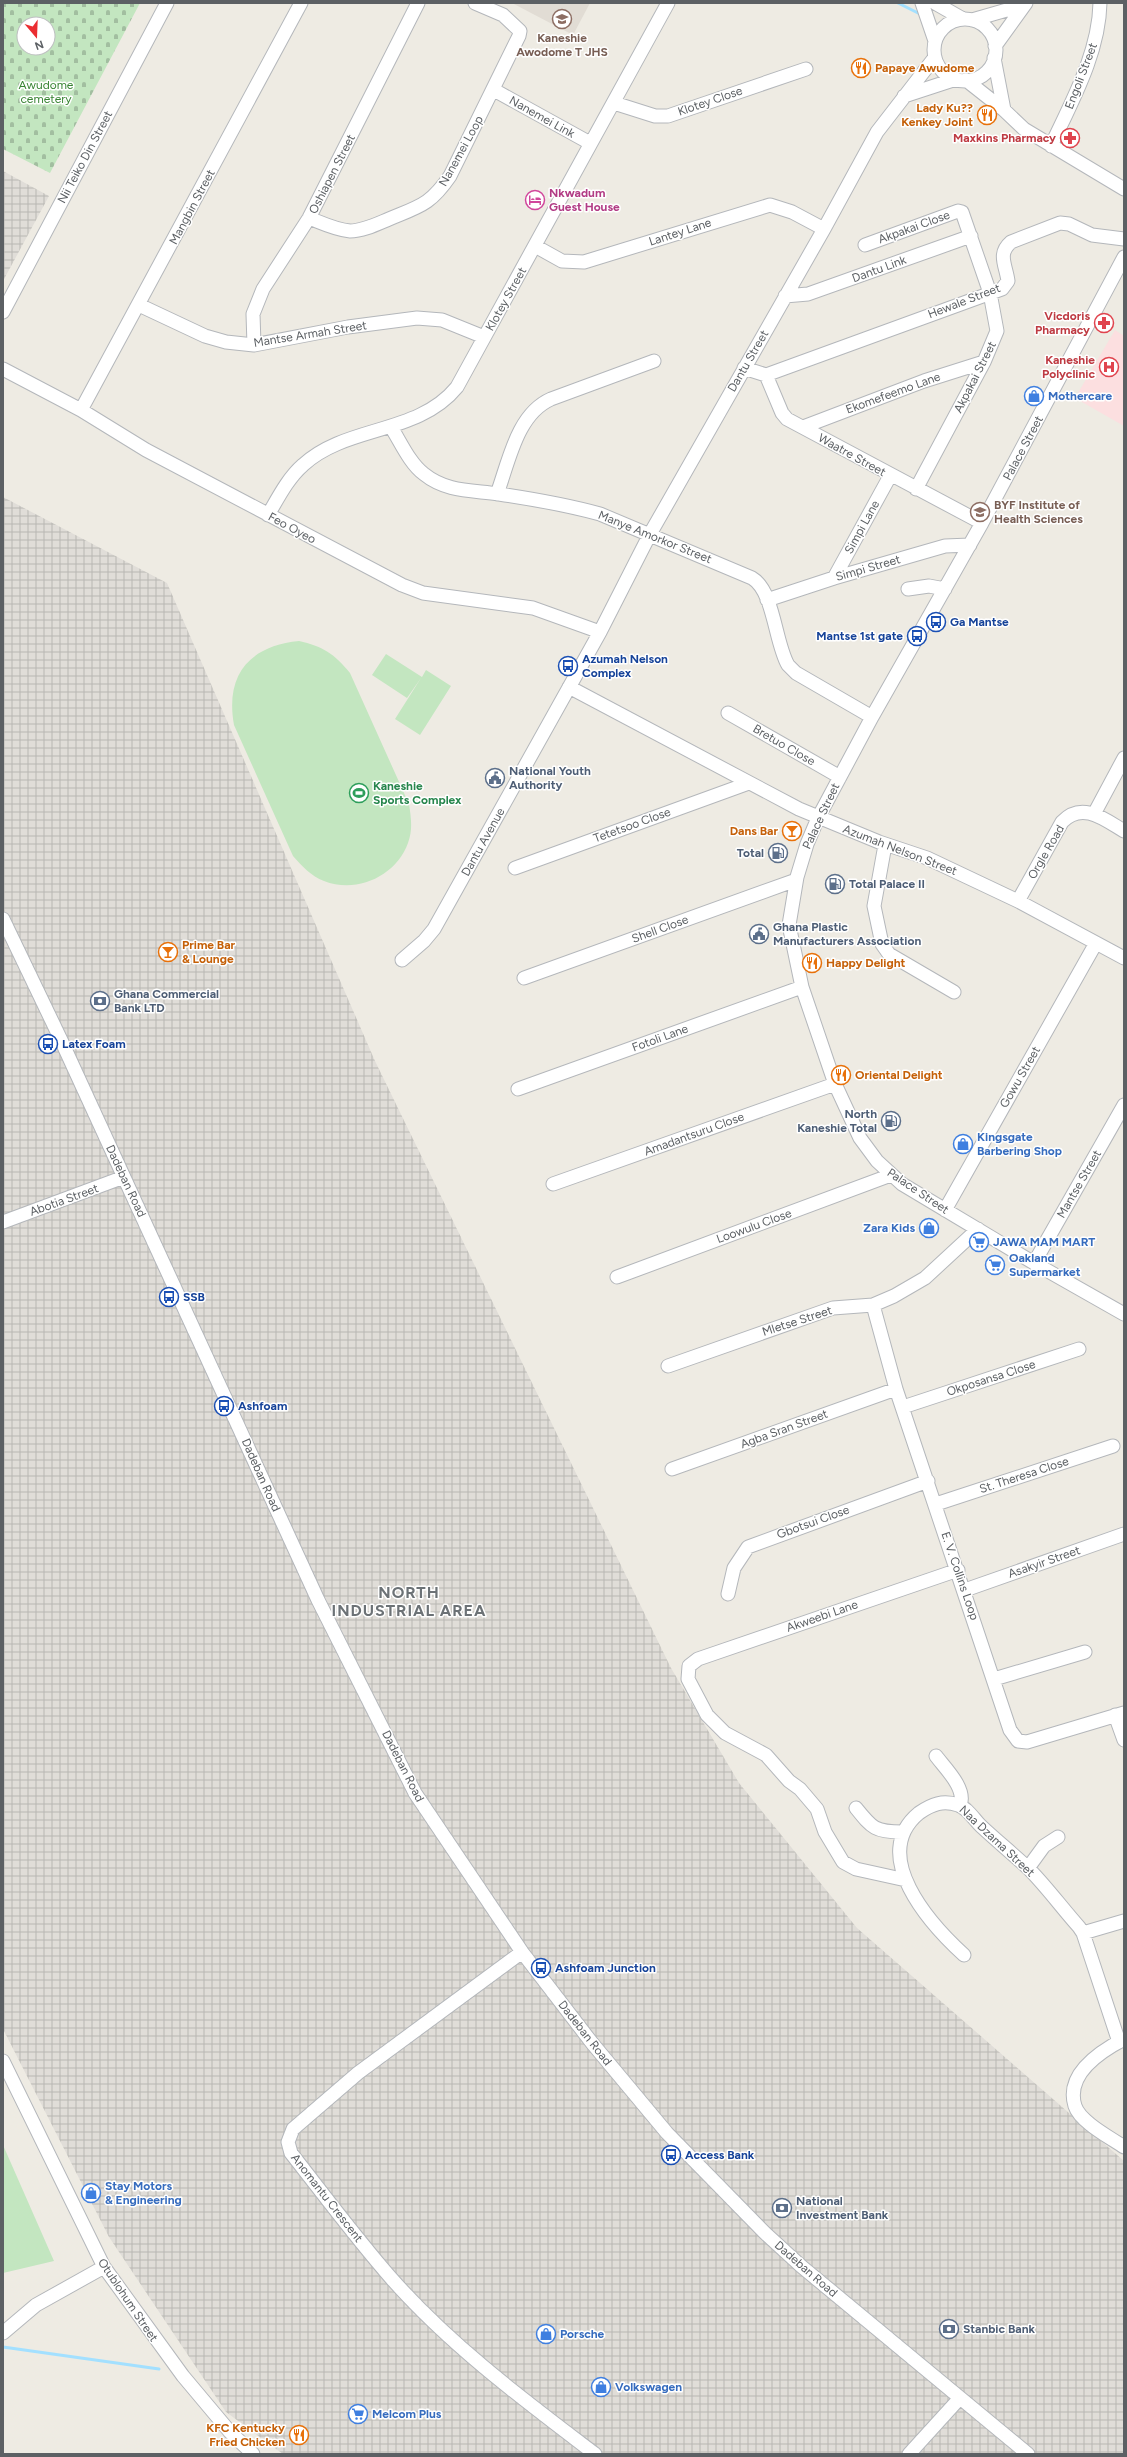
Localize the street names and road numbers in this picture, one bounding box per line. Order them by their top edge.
street label: Engoli Street [1062,40,1100,111]
street label: Klotey Close [676,83,745,119]
street label: Nanemei Link [507,93,577,141]
street label: Nii Teiko Din Street [55,108,116,206]
street label: Nanemei Loop [436,113,486,189]
street label: Oshiapen Street [306,131,358,216]
street label: Mangbin Street [166,167,218,247]
street label: Akpakai Close [876,207,952,246]
street label: Lantey Lane [647,215,713,249]
street label: Dantu Link [850,253,908,285]
street label: Klotey Street [483,264,529,333]
street label: Hewale Street [926,281,1003,321]
street label: Mantse Armah Street [252,318,368,350]
street label: Dantu Street [725,327,772,394]
street label: Akpakai Street [951,339,999,415]
street label: Ekomefeemo Lane [844,369,943,417]
street label: Palace Street [1000,413,1046,483]
street label: Waatre Street [816,431,889,480]
street label: Simpi Lane [842,497,883,556]
street label: Manye Amorkor Street [596,508,714,566]
street label: Feo Oyeo [266,510,318,546]
street label: Simpi Street [834,552,902,584]
street label: Bretuo Close [750,722,818,769]
street label: Palace Street [800,780,843,851]
street label: Tetetsoo Close [592,804,673,845]
street label: Dantu Avenue [458,805,508,879]
street label: Azumah Nelson Street [841,822,959,878]
street label: Orgle Road [1025,822,1067,882]
street label: Shell Close [630,912,691,946]
street label: Fotoli Lane [630,1021,690,1055]
street label: Gowu Street [997,1043,1043,1110]
street label: Amadantsuru Close [642,1109,746,1159]
street label: Dadeban Road [103,1143,149,1219]
street label: Mantse Street [1054,1147,1104,1221]
street label: Palace Street [885,1165,952,1217]
street label: Abotia Street [28,1181,101,1219]
street label: Loowulu Close [715,1206,794,1246]
street label: Mletse Street [760,1303,834,1339]
street label: Okposansa Close [945,1357,1038,1399]
street label: Agba Sran Street [738,1407,830,1451]
street label: Dadeban Road [239,1436,283,1514]
street label: St. Theresa Close [978,1454,1071,1496]
street label: Gbotsui Close [775,1502,852,1542]
street label: E. V. Collins Loop [938,1530,982,1622]
street label: Asakyir Street [1006,1543,1082,1581]
street label: Akweebi Lane [784,1597,860,1635]
street label: Dadeban Road [379,1728,427,1804]
street label: Naa Dzama Street [957,1803,1038,1880]
street label: Dadeban Road [555,1998,615,2068]
street label: Anomantu Crescent [288,2151,366,2245]
street label: Dadeban Road [772,2238,840,2300]
street label: Otublohum Street [95,2256,161,2345]

